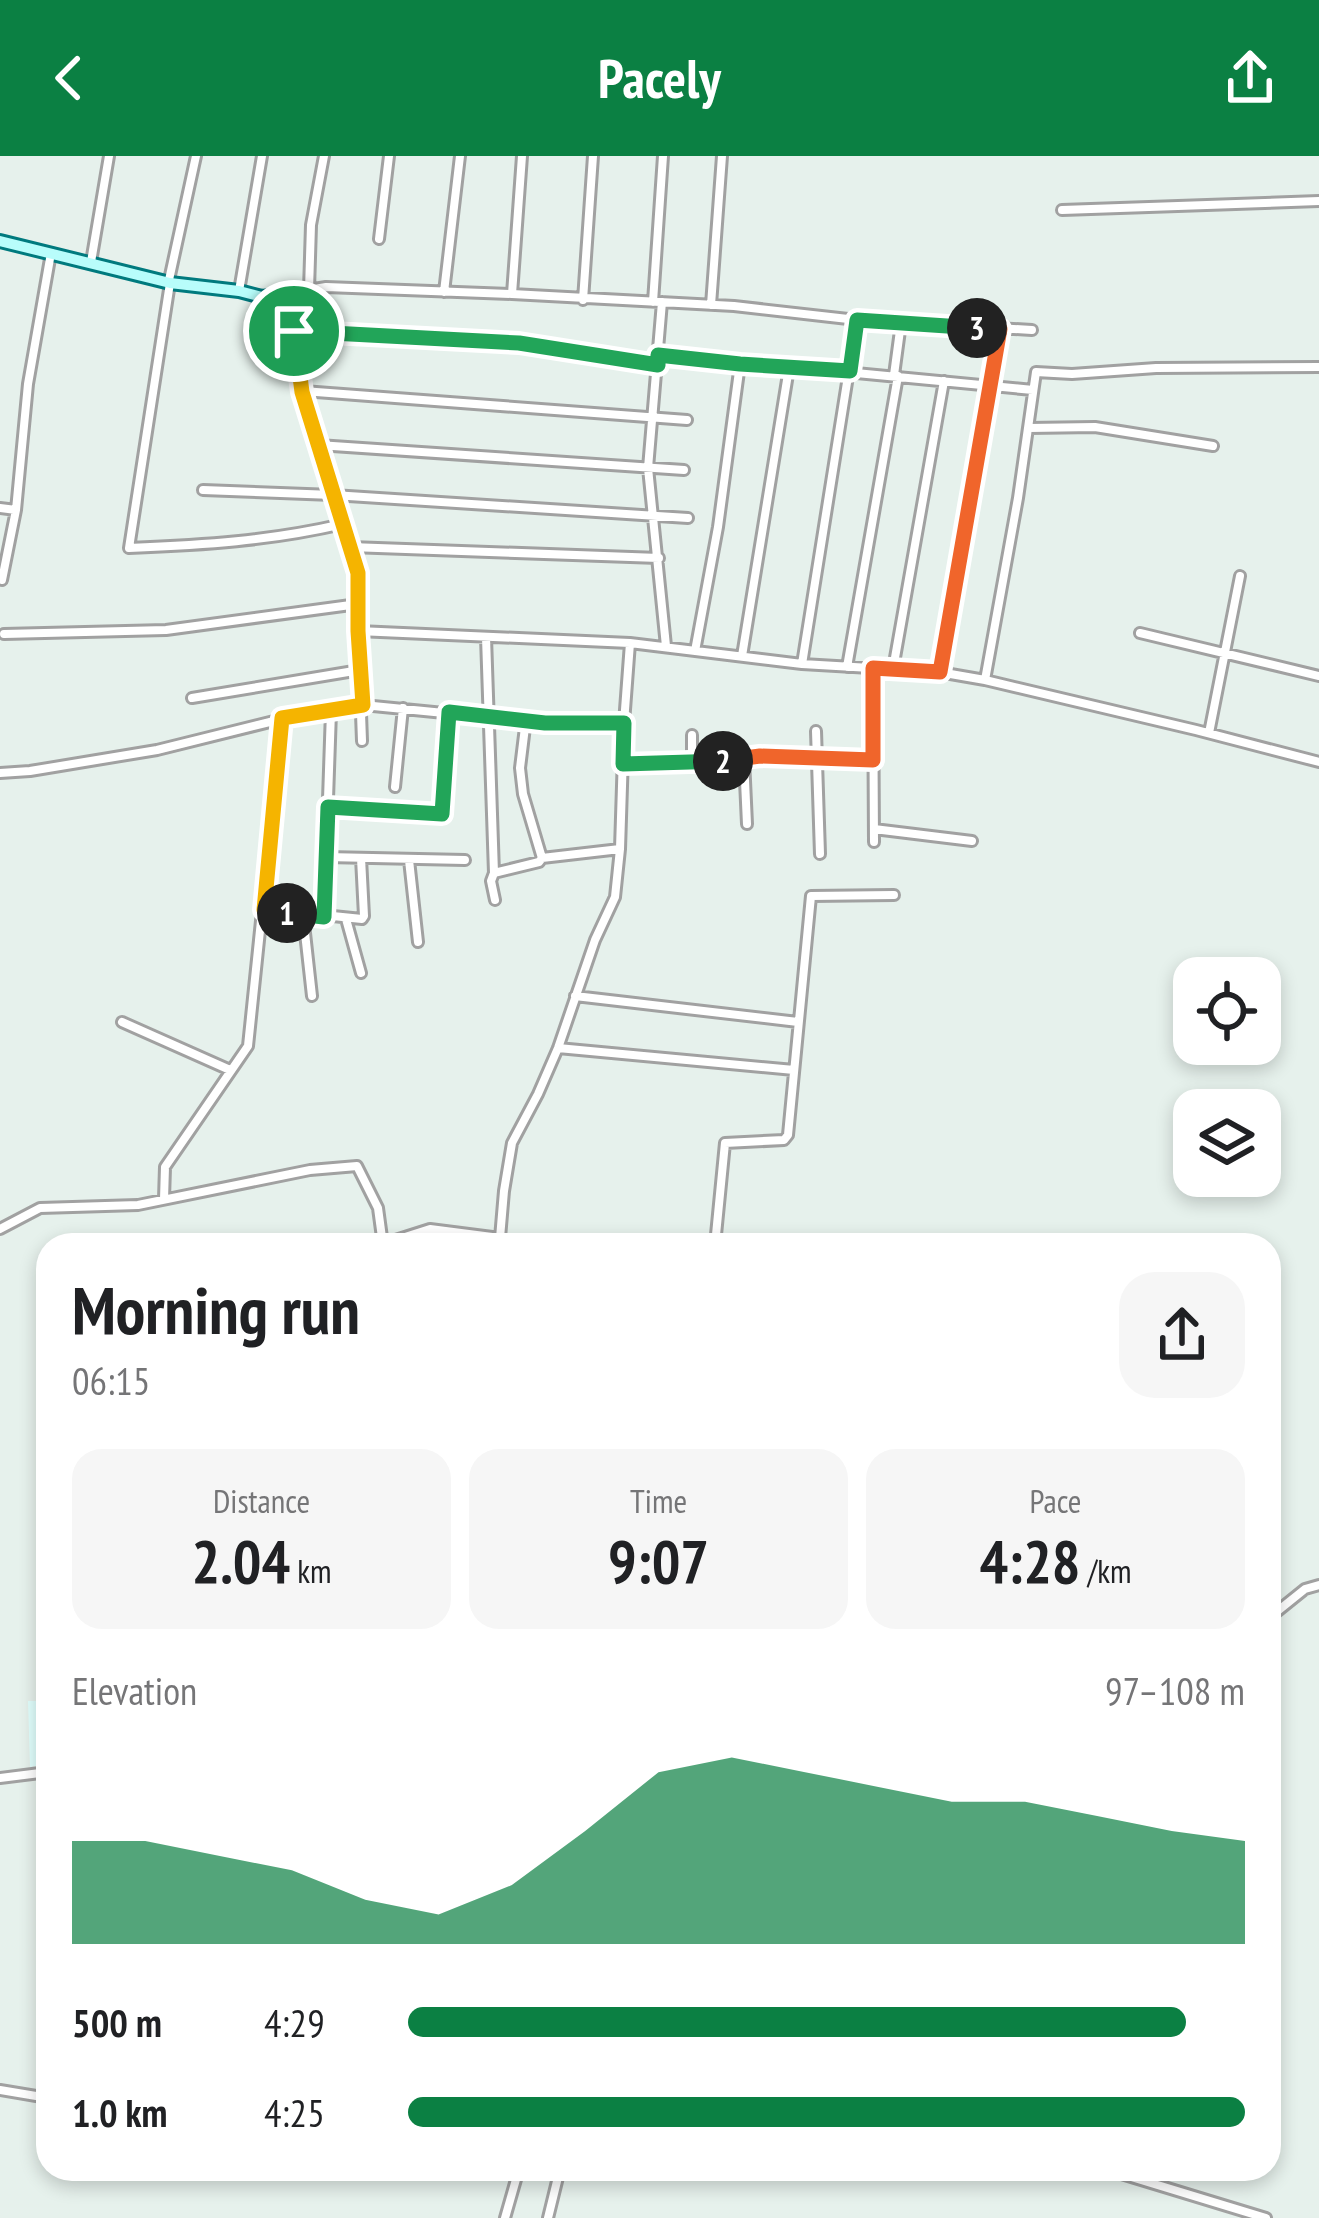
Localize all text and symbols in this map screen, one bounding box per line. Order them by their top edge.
text: Pacely [598,43,721,113]
icon: back [36,45,102,111]
icon: share [1217,45,1283,111]
pin [243,280,345,382]
icon: arrive [261,298,327,364]
pin: 3 [947,298,1007,358]
text: 3 [969,306,985,349]
pin: 2 [693,731,753,791]
text: 2 [715,739,731,782]
pin: 1 [257,883,317,943]
text: 1 [279,891,295,934]
map controls [1173,957,1281,1197]
button: locate [1173,957,1281,1065]
button: layers [1173,1089,1281,1197]
text: Morning run [72,1267,360,1352]
button: share [1119,1272,1245,1398]
text: 06:15 [72,1355,150,1406]
text: Distance [213,1479,310,1522]
text: Time [630,1479,687,1522]
text: Pace [1029,1479,1082,1522]
text: 2.04 [191,1522,290,1600]
text: 9:07 [608,1522,709,1600]
text: 4:28 [979,1522,1081,1600]
text: km [290,1549,332,1592]
text: /km [1081,1549,1132,1592]
text: Elevation [72,1665,197,1716]
text: 97–108 m [1105,1665,1245,1716]
text: 500 m [72,1997,162,2048]
text: 4:29 [264,1997,325,2048]
text: 1.0 km [72,2087,167,2138]
text: 4:25 [264,2087,325,2138]

